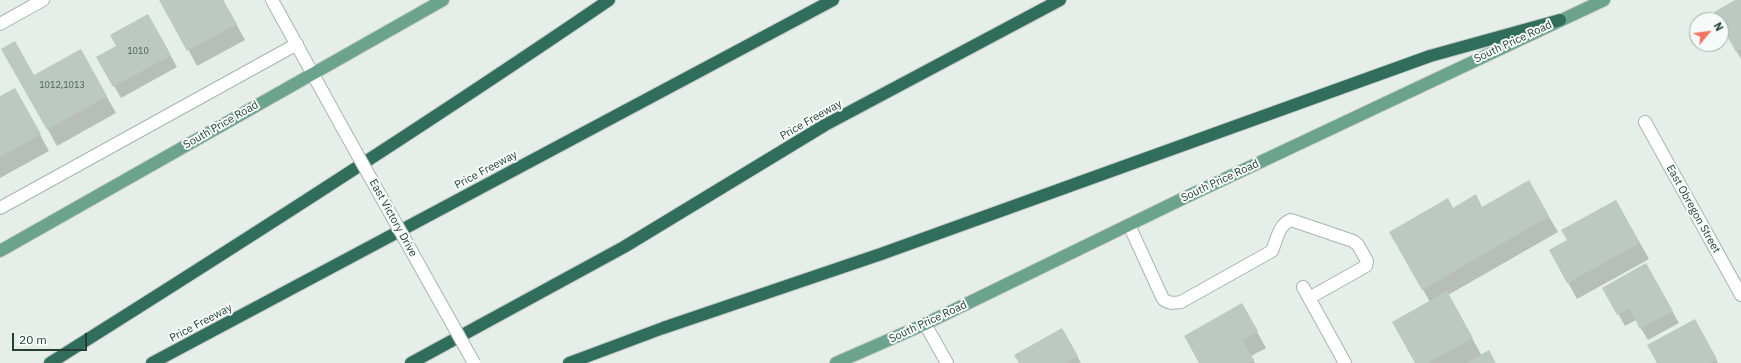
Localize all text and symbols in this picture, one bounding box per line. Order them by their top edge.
north arrow [1689,12,1729,52]
street label: South Price Road [1472,18,1554,66]
text: N [1711,20,1727,34]
house number: 1010 [127,46,149,56]
house number: 1012,1013 [39,80,85,90]
street label: Price Freeway [778,97,844,143]
street label: South Price Road [181,98,261,152]
street label: Price Freeway [452,148,520,192]
street label: South Price Road [1179,157,1261,205]
street label: East Obregon Street [1663,162,1723,256]
street label: East Victory Drive [366,177,420,259]
street label: South Price Road [887,298,969,346]
street label: Price Freeway [167,301,235,345]
scale bar [14,325,89,351]
text: 20 m [19,332,47,347]

